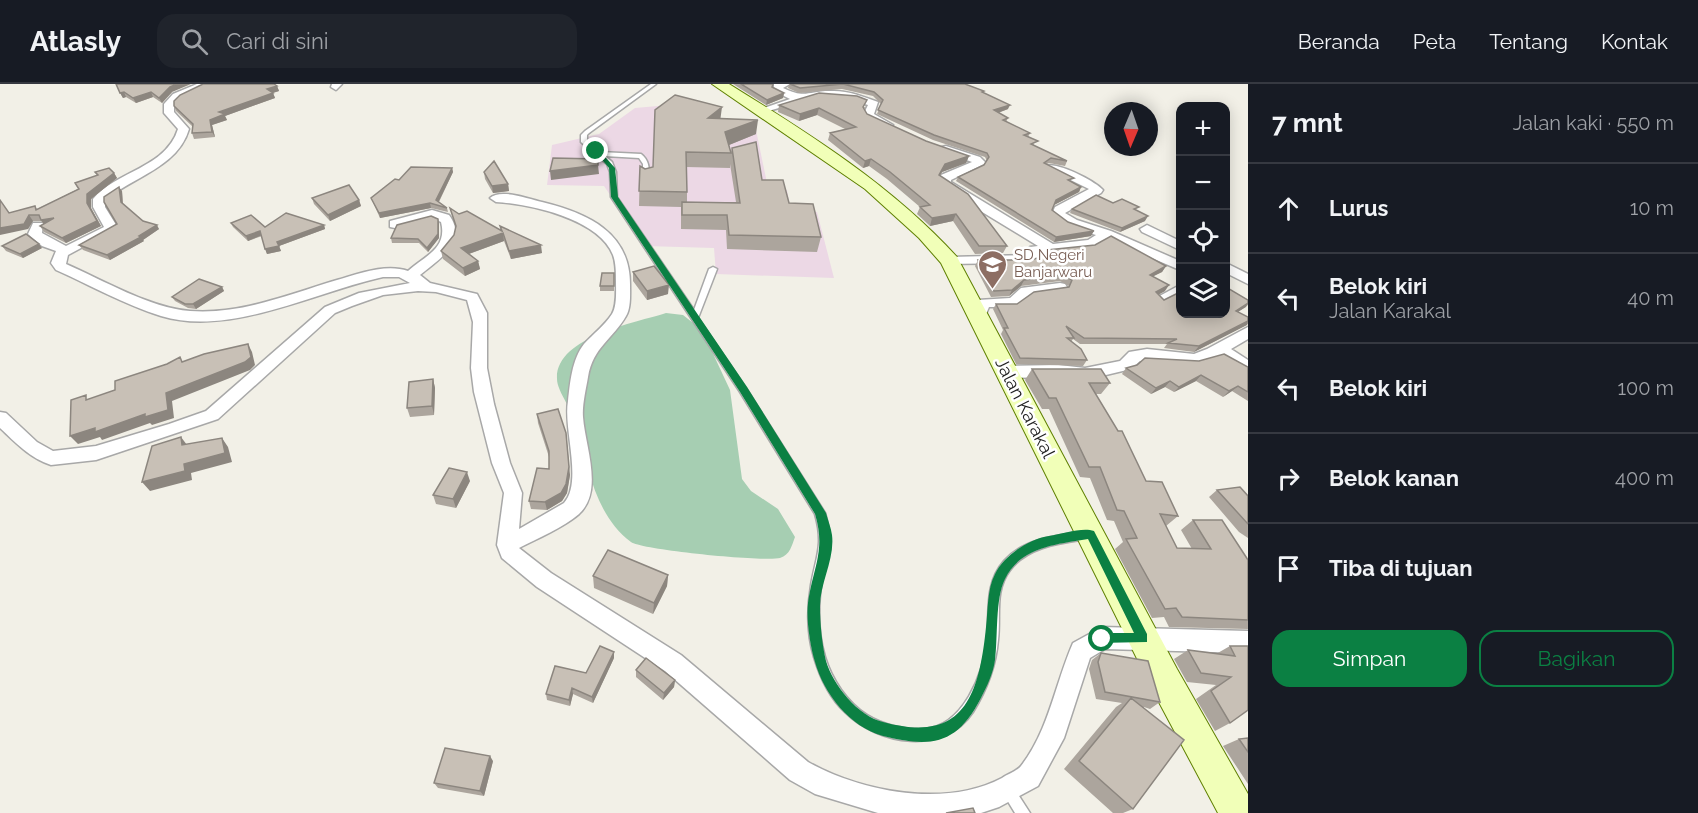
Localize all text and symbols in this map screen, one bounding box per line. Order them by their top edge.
search box [157,14,577,68]
text: Atlasly [30,25,121,58]
icon: search [178,25,211,58]
text: Cari di sini [226,28,329,54]
text: Beranda [1298,29,1380,54]
text: Peta [1413,29,1456,54]
text: Tentang [1489,29,1568,54]
text: Kontak [1601,29,1668,54]
north arrow [1104,102,1158,156]
map controls [1176,102,1230,318]
button: + [1176,102,1230,156]
text: 7 mnt [1272,108,1343,138]
text: Jalan kaki · 550 m [1513,111,1674,135]
route end [582,137,608,163]
button: − [1176,156,1230,210]
icon: ahead [1272,192,1305,225]
text: Lurus [1329,195,1388,221]
text: 10 m [1630,196,1674,220]
button: locate [1176,210,1230,264]
place label: SD Negeri Banjarwaru [1014,246,1092,281]
school or university icon: SD Negeri Banjarwaru [977,248,1009,290]
button: layers [1176,264,1230,318]
text: Belok kiri [1329,273,1427,299]
icon: left [1272,282,1305,315]
text: 40 m [1627,286,1674,310]
text: Jalan Karakal [1329,299,1451,323]
street label: Jalan Karakal [991,354,1060,462]
icon: left [1272,372,1305,405]
text: Belok kiri [1329,375,1427,401]
text: 100 m [1617,376,1674,400]
icon: right [1272,462,1305,495]
text: Belok kanan [1329,465,1459,491]
text: 400 m [1615,466,1674,490]
icon: arrive [1272,552,1305,585]
text: Tiba di tujuan [1329,555,1472,581]
route start [1088,625,1114,651]
button: Simpan [1272,630,1467,687]
button: Bagikan [1479,630,1674,687]

